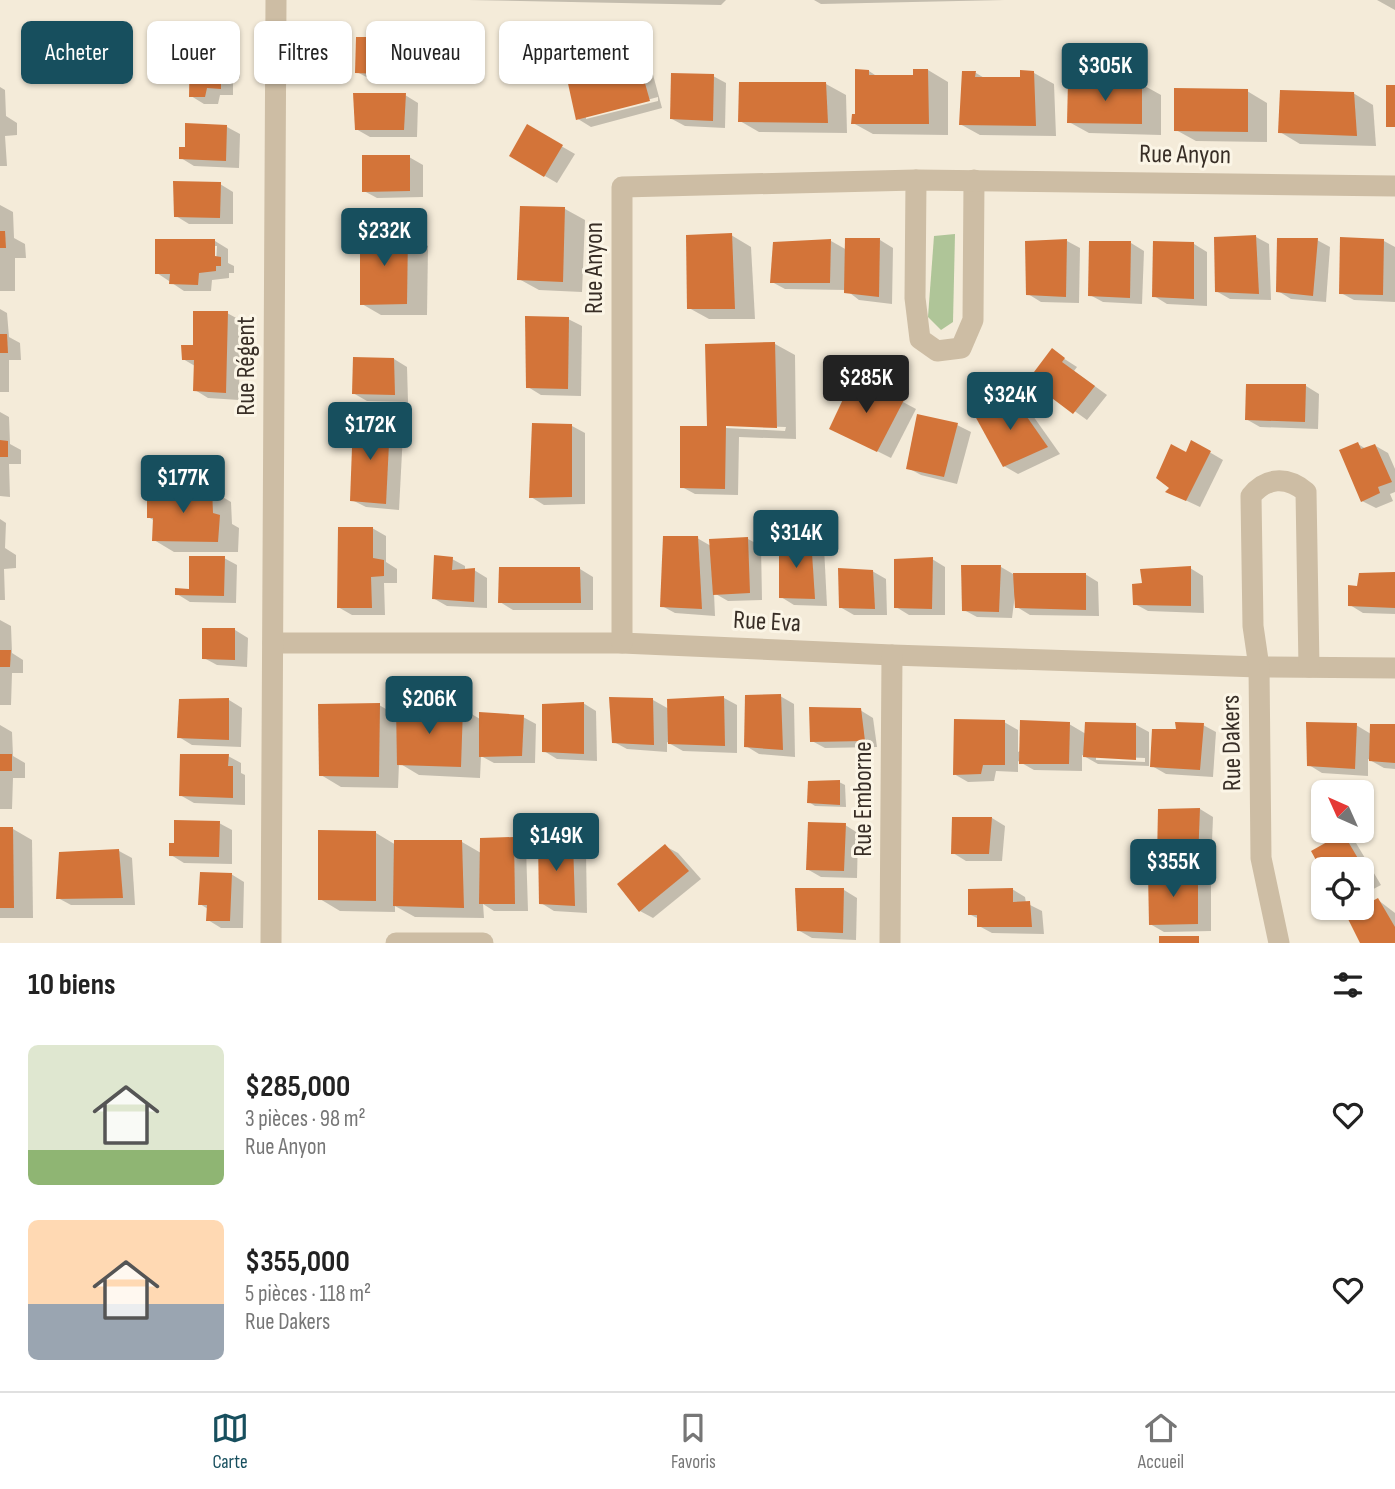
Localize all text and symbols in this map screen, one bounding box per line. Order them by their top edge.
chip: Acheter [21,21,133,84]
chip: Louer [147,21,240,84]
chip: Filtres [254,21,352,84]
chip: Nouveau [366,21,485,84]
chip: Appartement [499,21,653,84]
pin: $305K [1056,43,1154,103]
text: $305K [1078,52,1132,80]
street label: Rue Anyon [1139,139,1231,171]
pin: $232K [335,208,433,268]
text: $232K [357,217,411,245]
street label: Rue Anyon [579,222,610,314]
street label: Rue Régent [231,316,262,416]
pin: $285K [817,356,915,415]
text: $285K [839,364,893,392]
pin: $324K [961,372,1059,432]
text: $324K [983,381,1037,409]
pin: $172K [321,402,419,462]
text: $172K [344,411,396,439]
pin: $177K [134,456,232,515]
text: $177K [157,464,209,492]
pin: $314K [747,510,845,570]
text: $314K [769,519,823,547]
street label: Rue Eva [732,605,802,639]
pin: $206K [380,676,478,736]
text: $206K [402,685,456,713]
street label: Rue Dakers [1216,695,1248,791]
street label: Rue Emborne [848,741,879,857]
north arrow [1311,780,1374,844]
map controls [1311,780,1374,920]
pin: $149K [507,814,605,873]
text: $149K [529,822,583,850]
pin: $355K [1124,839,1222,899]
text: $355K [1146,848,1200,876]
button: locate [1311,857,1374,920]
icon: filters [1329,966,1367,1004]
text: 10 biens [28,967,116,1003]
text: $285,000 [245,1069,350,1105]
icon: home [84,1073,168,1157]
icon: heart [1329,1096,1367,1134]
text: 3 pièces · 98 m² [245,1105,366,1133]
text: Rue Anyon [245,1133,326,1161]
text: $355,000 [245,1244,350,1280]
icon: home [84,1248,168,1332]
icon: heart [1329,1271,1367,1309]
text: 5 pièces · 118 m² [245,1280,371,1308]
text: Rue Dakers [245,1308,330,1336]
tab: Carte [211,1409,249,1474]
tab: Favoris [671,1409,716,1474]
tab: Accueil [1138,1409,1184,1474]

